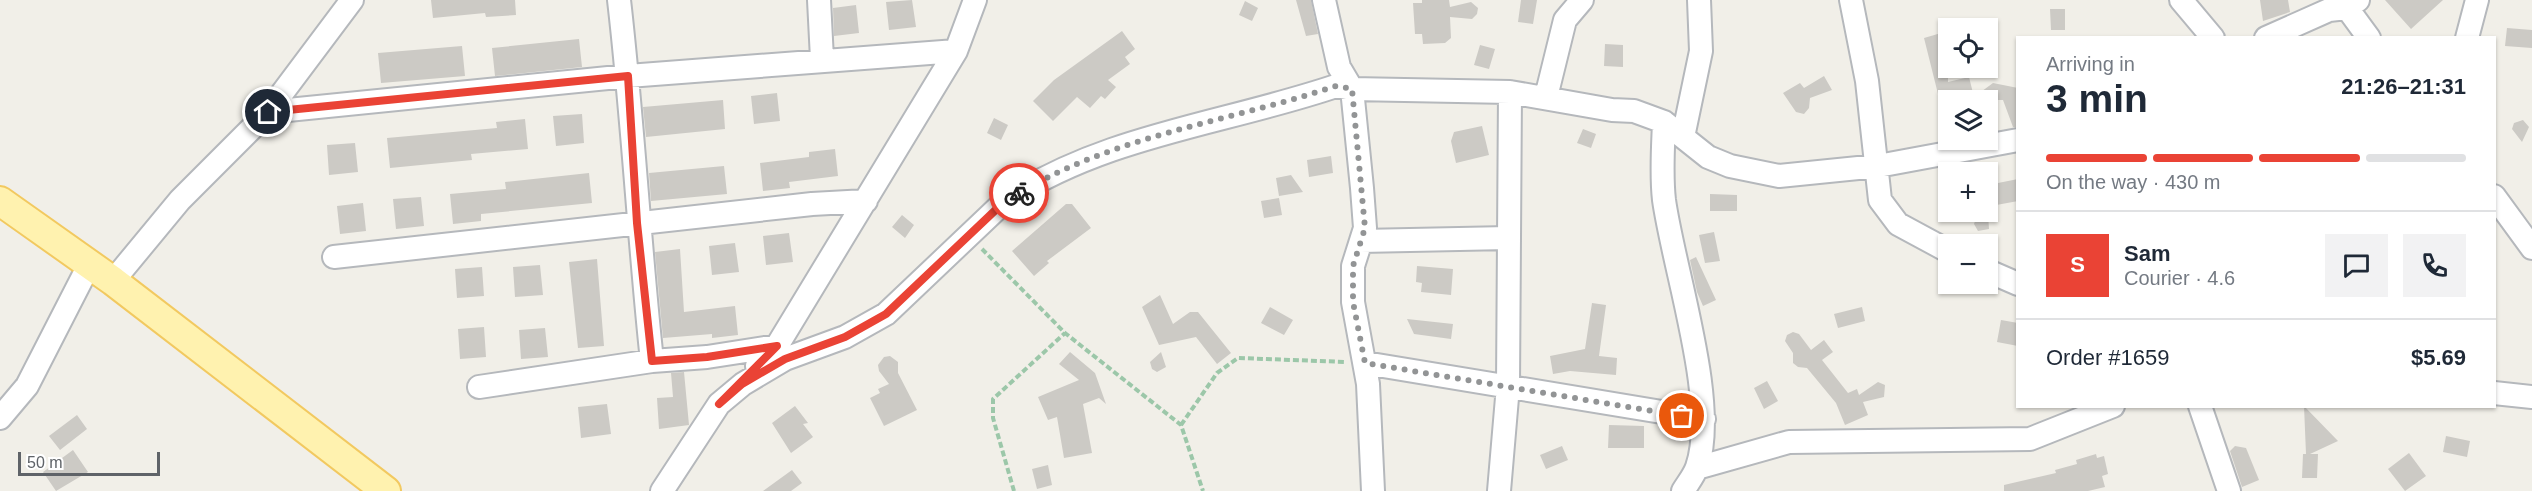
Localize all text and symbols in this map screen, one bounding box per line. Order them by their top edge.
map controls [1938,18,1998,294]
button: locate [1938,18,1998,78]
text: Arriving in [2046,53,2135,75]
text: 21:26–21:31 [2341,74,2466,99]
text: 3 min [2046,77,2148,120]
pin [242,86,293,137]
button: layers [1938,90,1998,150]
icon: home [251,95,284,128]
button: + [1938,162,1998,222]
courier [989,163,1049,223]
text: On the way · 430 m [2046,171,2221,193]
icon: bike [1003,177,1036,210]
button: − [1938,234,1998,294]
button: chat [2325,234,2388,297]
button: phone [2403,234,2466,297]
text: Sam [2124,241,2170,266]
text: S [2070,252,2085,277]
text: Courier · 4.6 [2124,267,2235,289]
text: Order #1659 [2046,345,2170,370]
text: $5.69 [2411,345,2466,370]
pin [1656,390,1707,441]
icon: bag [1665,399,1698,432]
scale bar [18,449,160,476]
text: 50 m [27,454,63,471]

